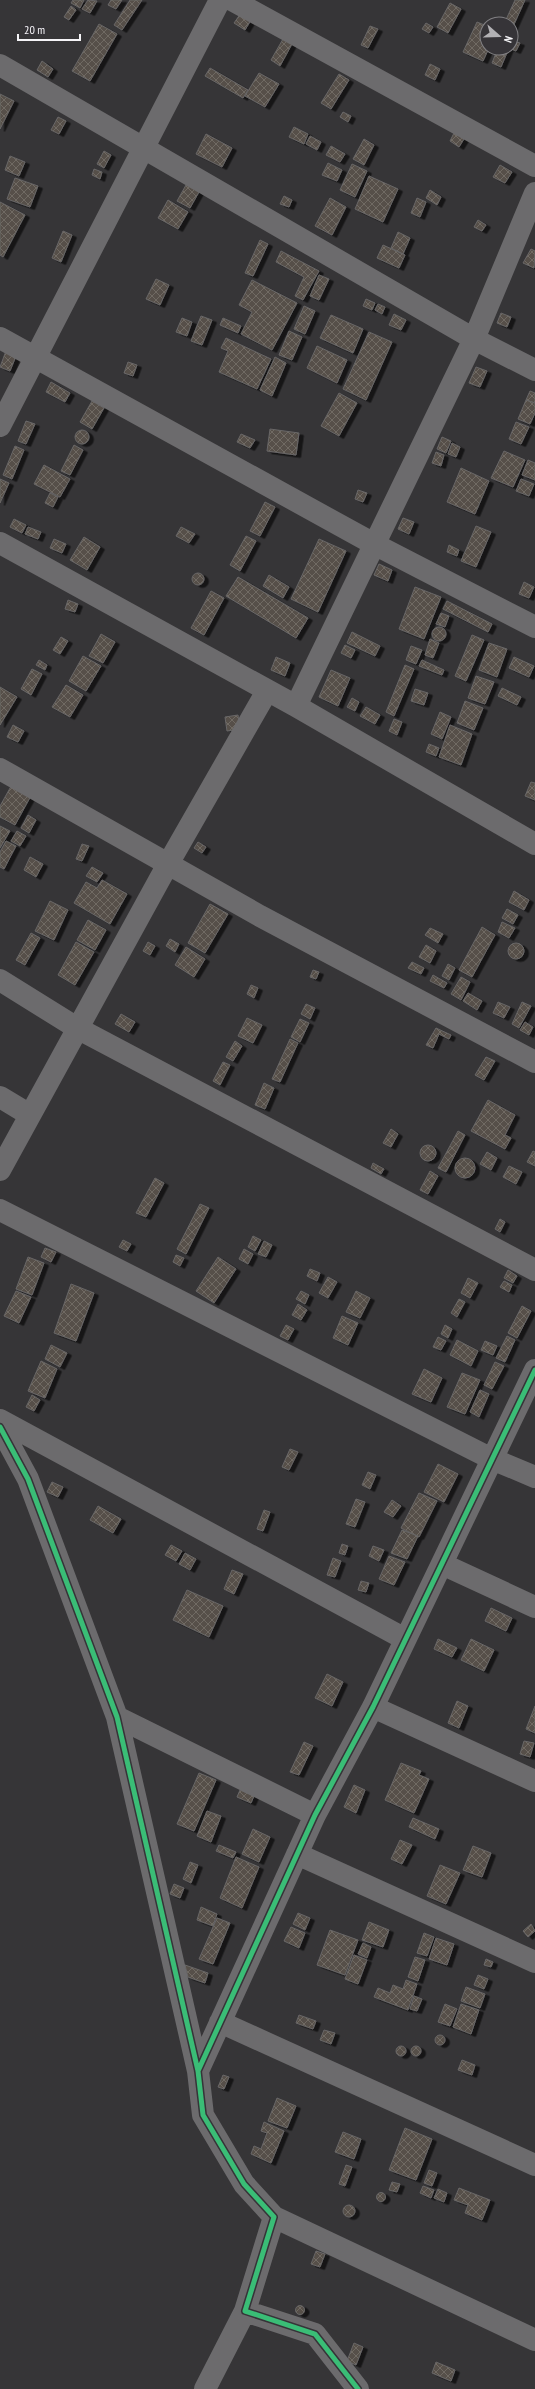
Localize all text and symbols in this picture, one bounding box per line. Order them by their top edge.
scale bar [18,16,80,42]
north arrow [479,16,519,56]
text: 20 m [24,22,45,37]
text: N [501,34,516,45]

